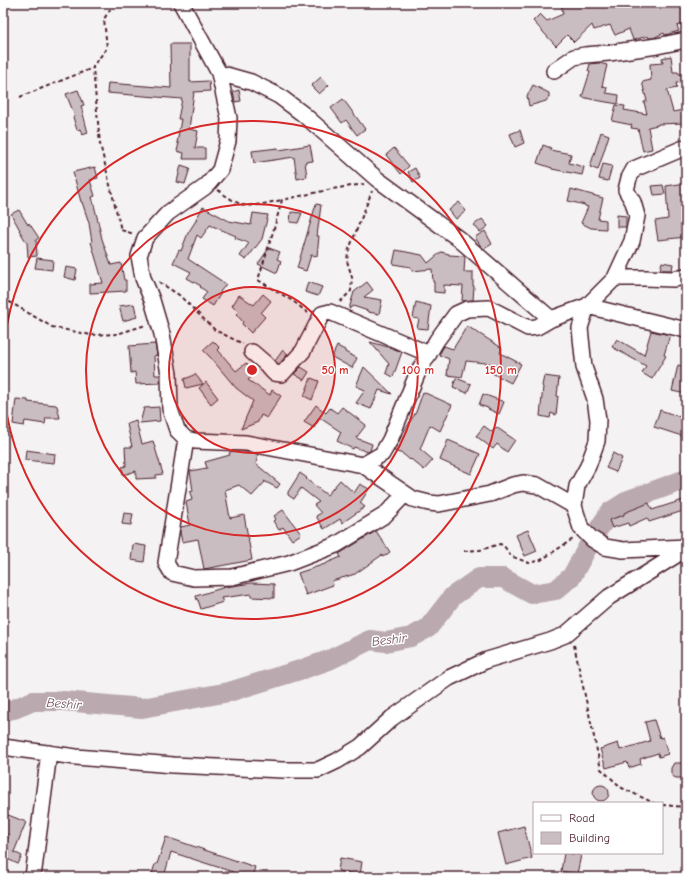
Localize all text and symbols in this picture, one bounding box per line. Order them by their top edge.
centre of rings [245,363,259,377]
text: 50 m [321,363,349,377]
text: 100 m [402,363,434,377]
text: 150 m [485,363,517,377]
water label: Beshir [371,630,408,649]
water label: Beshir [46,695,83,712]
legend [533,802,663,854]
text: Road [569,811,595,825]
text: Building [569,831,610,845]

